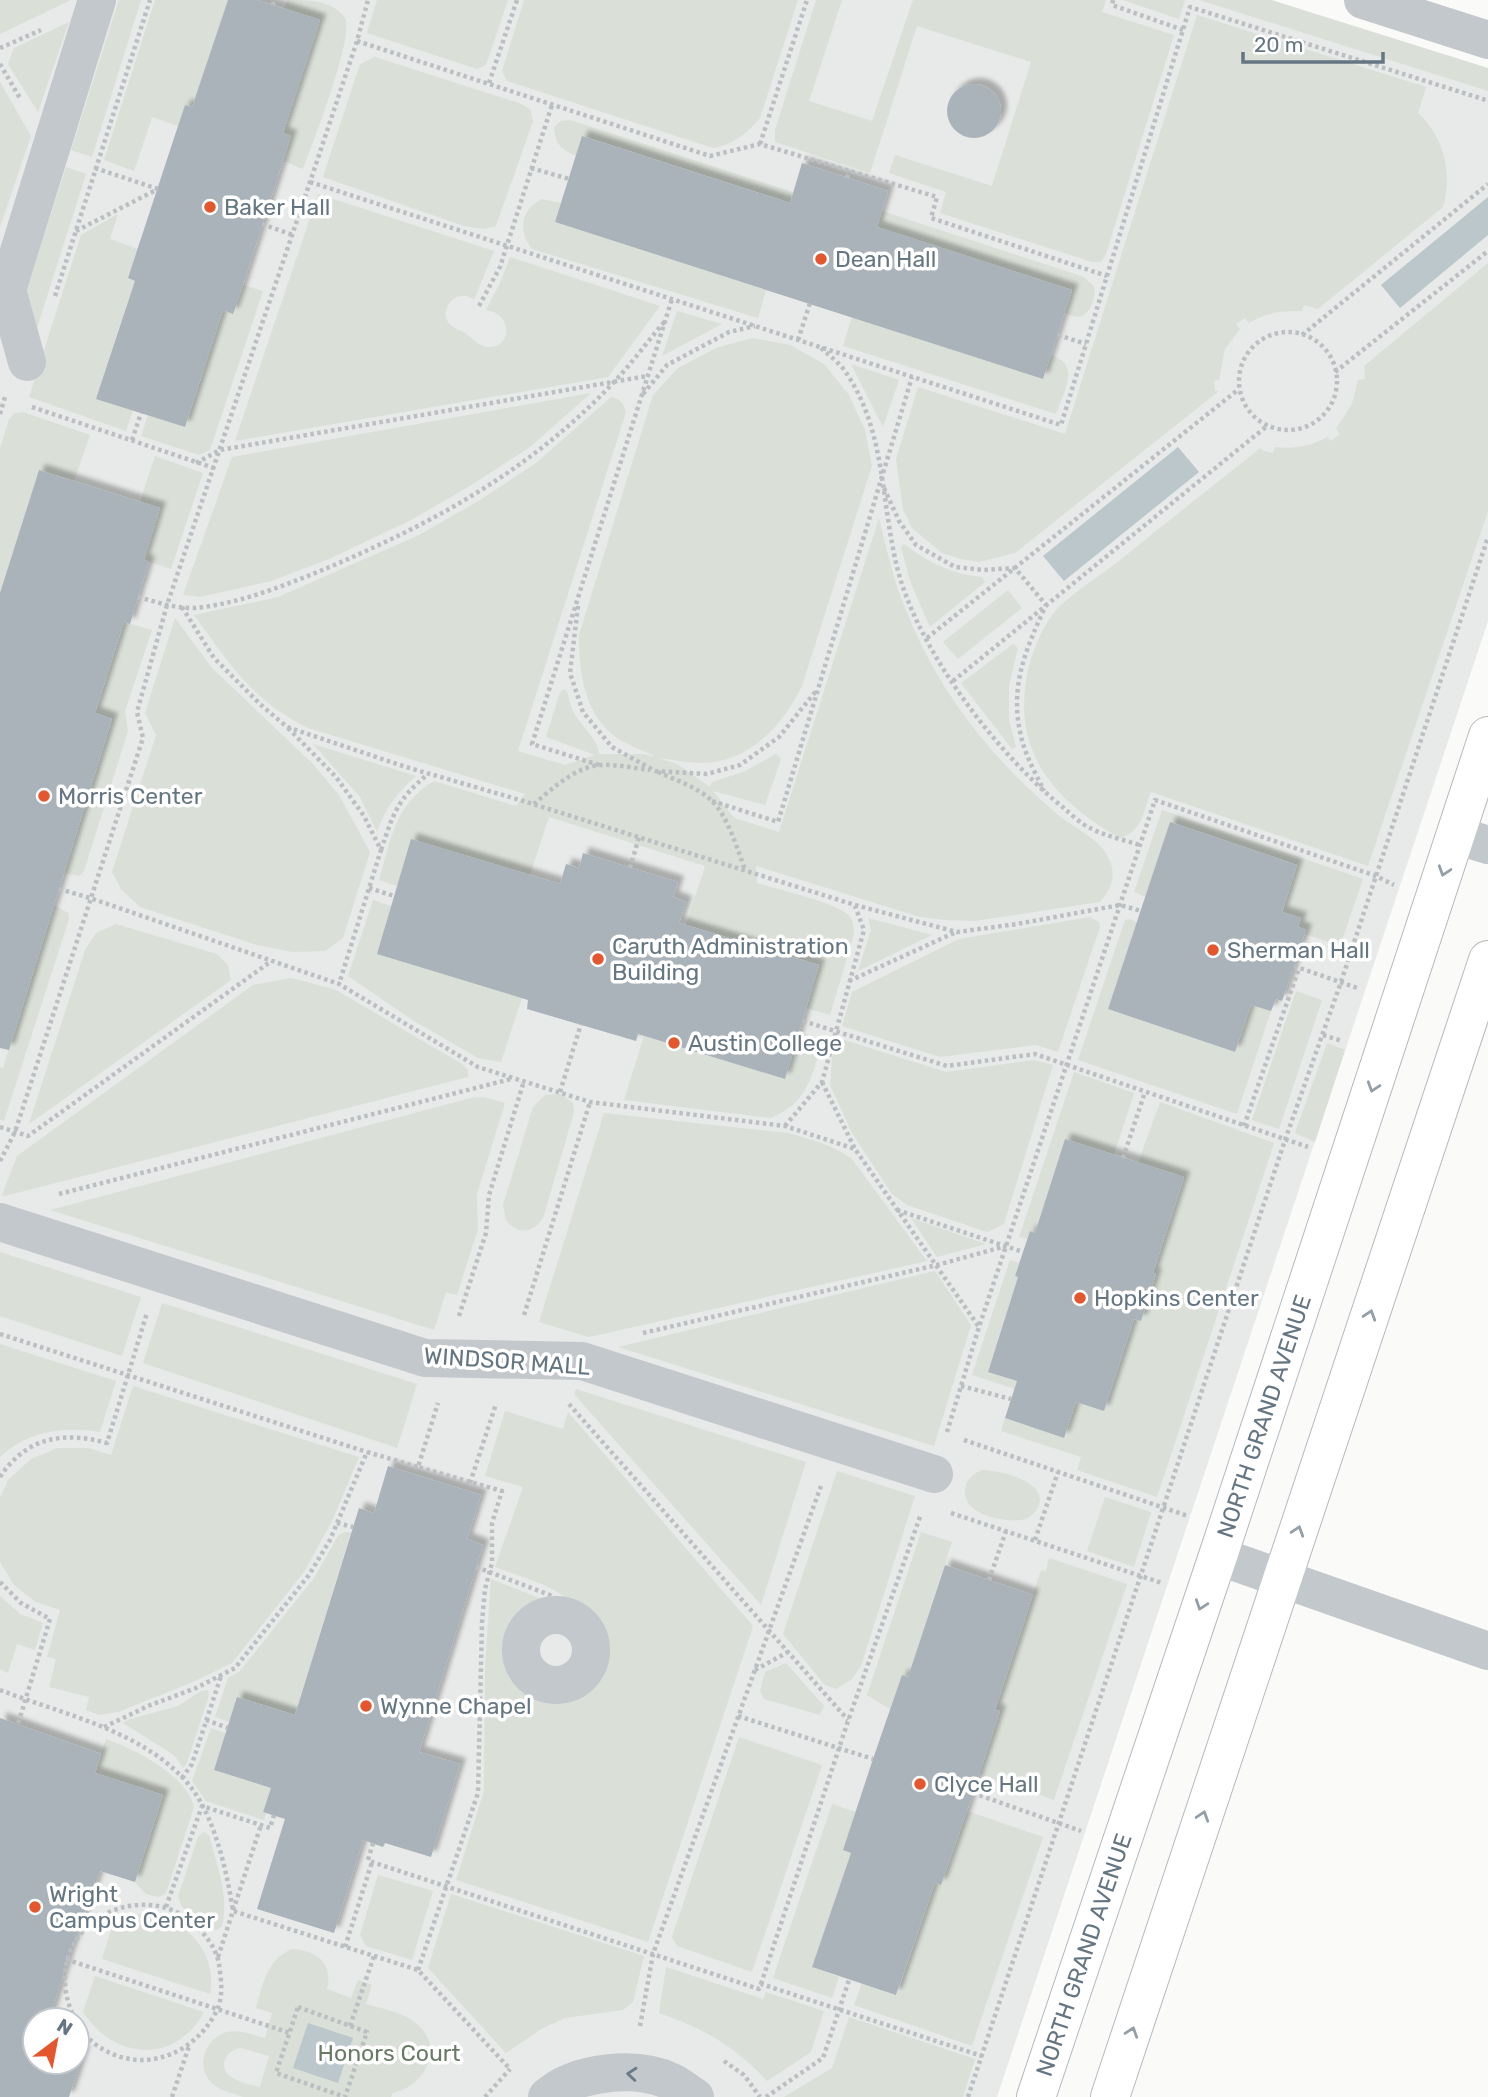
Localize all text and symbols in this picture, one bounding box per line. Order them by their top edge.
scale bar [1243,21,1383,65]
text: 20 m [1254,32,1303,57]
place label: Baker Hall [224,193,330,221]
marker: Baker Hall [202,199,218,215]
place label: Dean Hall [835,245,936,273]
marker: Dean Hall [813,251,829,267]
place label: Morris Center [58,782,203,810]
marker: Morris Center [36,788,52,804]
one-way arrow [1438,864,1452,877]
place label: Caruth Administration Building [612,932,849,986]
place label: Sherman Hall [1227,936,1370,964]
marker: Sherman Hall [1205,942,1221,958]
marker: Caruth Administration Building [590,951,606,967]
place label: Austin College [688,1029,842,1057]
marker: Austin College [666,1035,682,1051]
one-way arrow [1367,1080,1381,1093]
place label: Hopkins Center [1094,1284,1259,1312]
marker: Hopkins Center [1072,1290,1088,1306]
street label: NORTH GRAND AVENUE [1211,1291,1317,1541]
one-way arrow [1362,1309,1376,1321]
street label: WINDSOR MALL [423,1341,591,1381]
one-way arrow [1290,1525,1304,1537]
one-way arrow [1195,1599,1210,1611]
place label: Wynne Chapel [380,1692,532,1720]
marker: Wynne Chapel [358,1698,374,1714]
place label: Clyce Hall [934,1770,1039,1798]
marker: Clyce Hall [912,1776,928,1792]
one-way arrow [1195,1811,1209,1823]
street label: NORTH GRAND AVENUE [1030,1830,1138,2080]
place label: Wright Campus Center [49,1880,215,1934]
marker: Wright Campus Center [27,1899,43,1915]
north arrow [21,2006,91,2076]
text: N [53,2014,77,2040]
one-way arrow [1124,2027,1138,2039]
park label: Honors Court [318,2039,460,2067]
one-way arrow [626,2067,637,2082]

